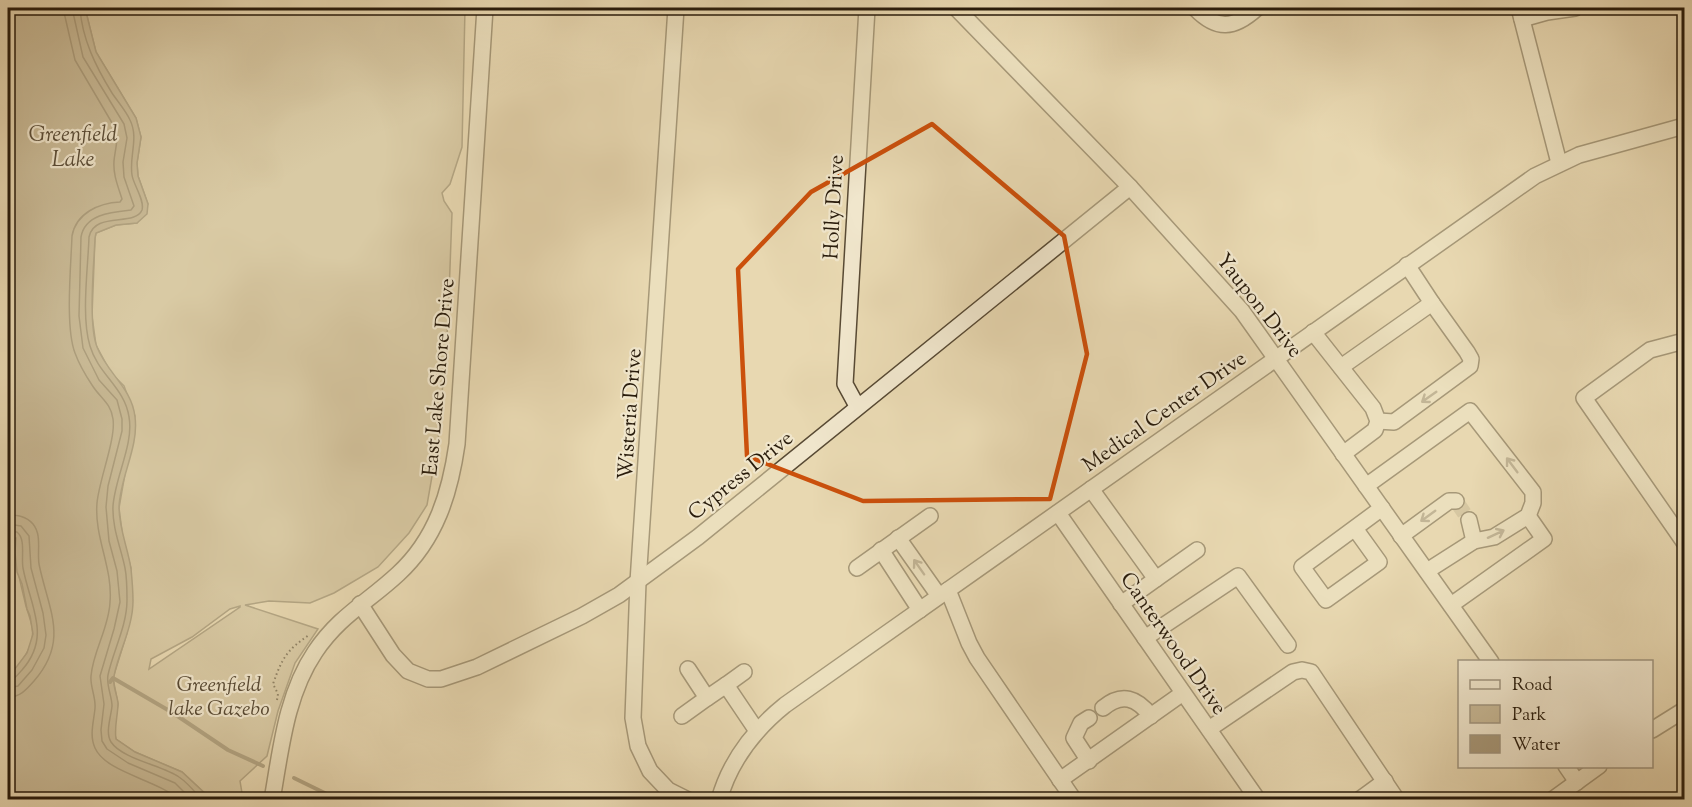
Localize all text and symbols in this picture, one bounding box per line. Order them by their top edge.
water label: Greenfield Lake [29,120,118,177]
street label: Holly Drive [817,154,853,260]
street label: Yaupon Drive [1208,248,1309,365]
street label: East Lake Shore Drive [416,277,464,477]
street label: Medical Center Drive [1077,345,1253,481]
street label: Wisteria Drive [611,347,651,481]
one-way arrow [1421,391,1437,403]
street label: Cypress Drive [682,425,800,528]
one-way arrow [1506,458,1518,474]
one-way arrow [1421,510,1437,522]
one-way arrow [1486,528,1504,539]
one-way arrow [913,559,925,575]
street label: Canterwood Drive [1112,567,1233,722]
legend [1458,660,1653,768]
park label: Greenfield lake Gazebo [168,671,270,725]
text: Road [1512,673,1552,699]
text: Park [1512,703,1547,729]
text: Water [1512,733,1561,759]

